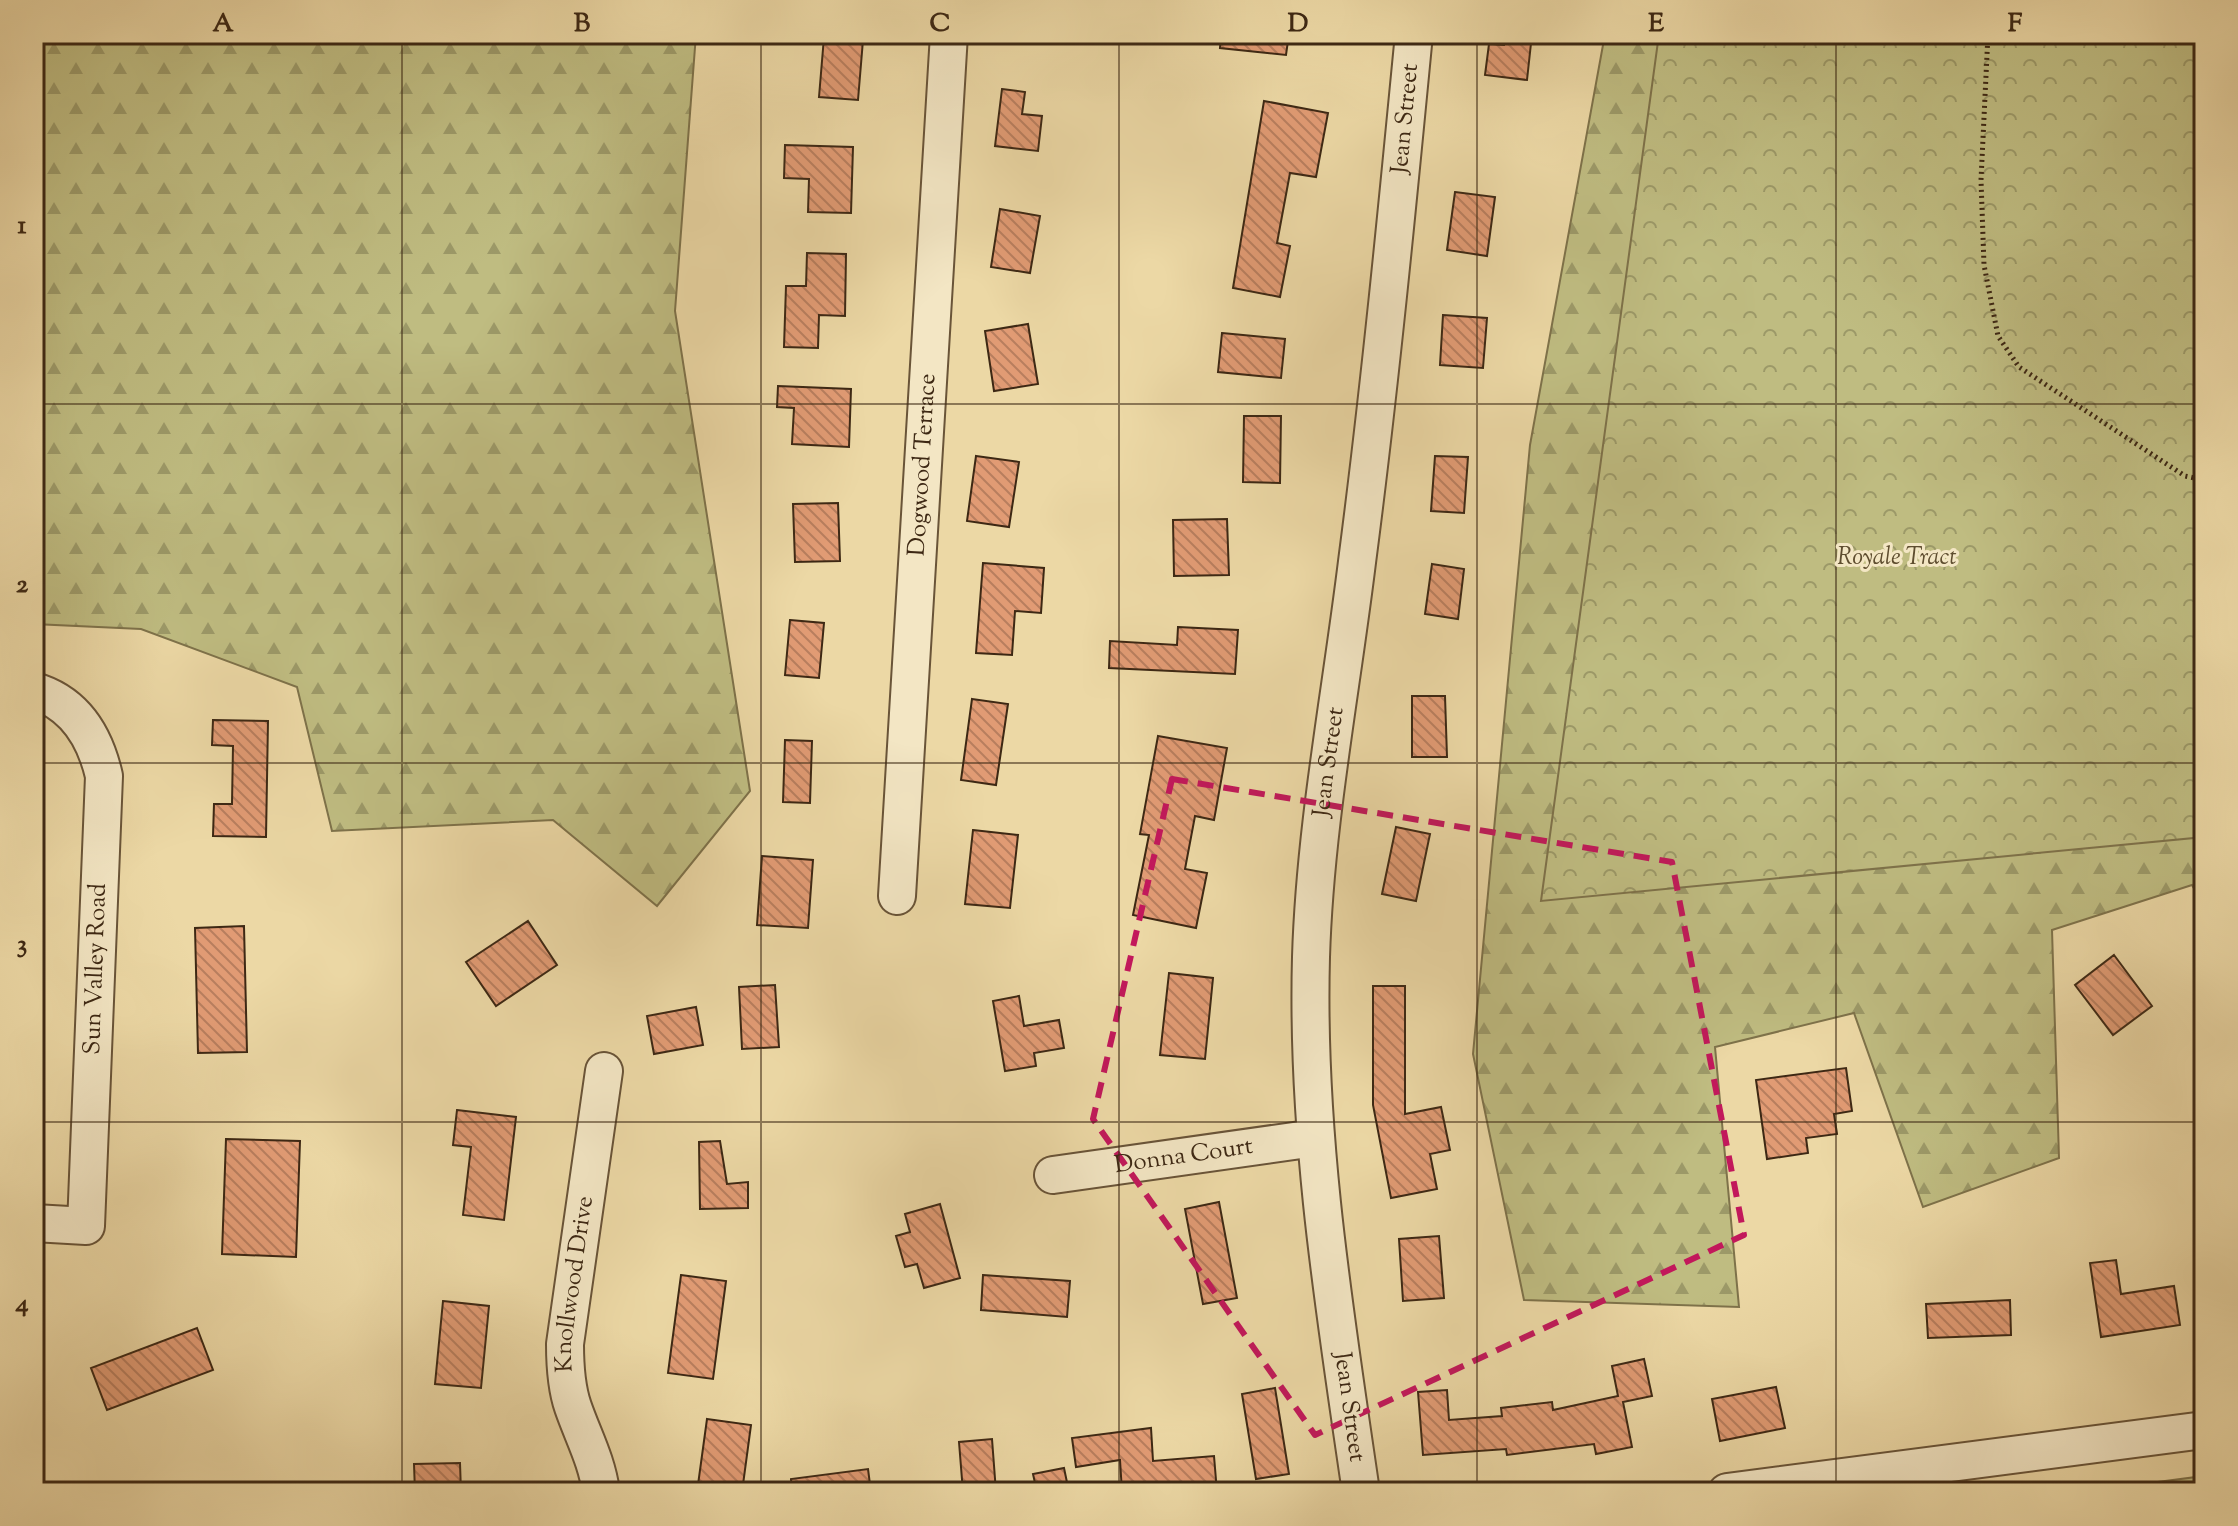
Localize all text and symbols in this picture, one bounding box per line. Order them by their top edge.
text: A [212,6,234,43]
text: B [574,6,591,43]
text: C [930,6,950,43]
text: D [1288,6,1308,43]
text: E [1648,6,1664,43]
text: F [2008,6,2023,43]
street label: Jean Street [1383,62,1428,177]
text: 1 [18,208,27,245]
street label: Dogwood Terrace [901,373,945,557]
park label: Royale Tract [1837,541,1957,575]
text: 2 [16,567,29,604]
street label: Jean Street [1305,705,1354,821]
street label: Sun Valley Road [76,882,116,1055]
text: 3 [17,927,27,964]
street label: Donna Court [1112,1130,1255,1183]
street label: Knollwood Drive [548,1194,603,1373]
text: 4 [14,1286,29,1323]
street label: Jean Street [1324,1348,1374,1464]

